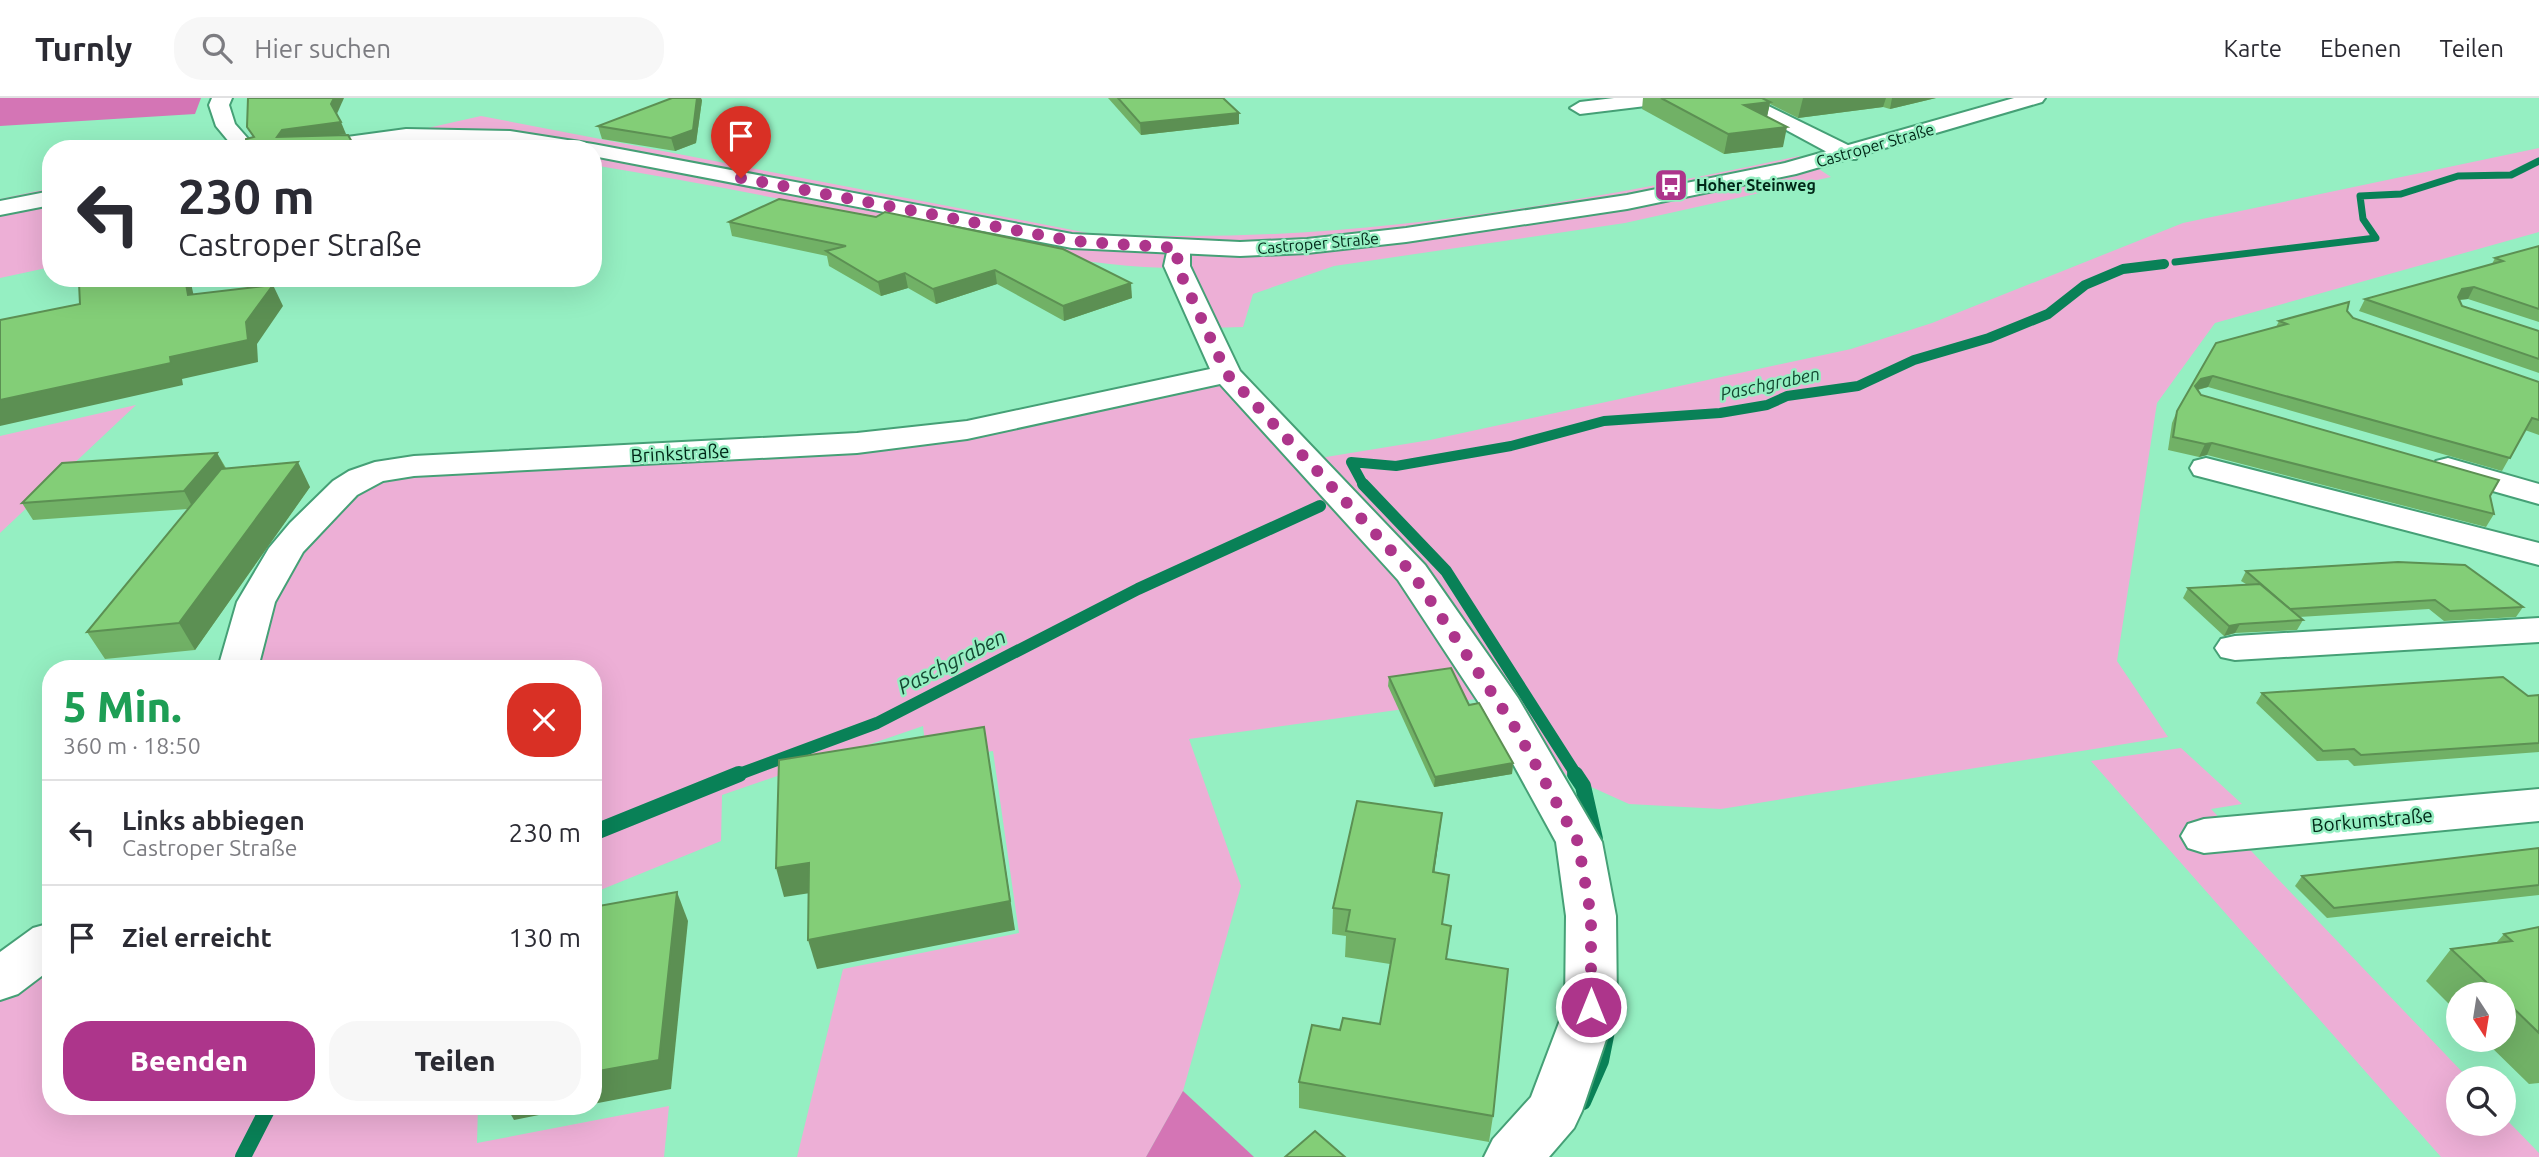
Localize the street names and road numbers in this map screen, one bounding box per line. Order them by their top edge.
street label: Castroper Straße [1814,120,1936,170]
street label: Castroper Straße [1256,229,1380,257]
street label: Brinkstraße [630,439,730,467]
street label: Borkumstraße [2310,804,2434,836]

